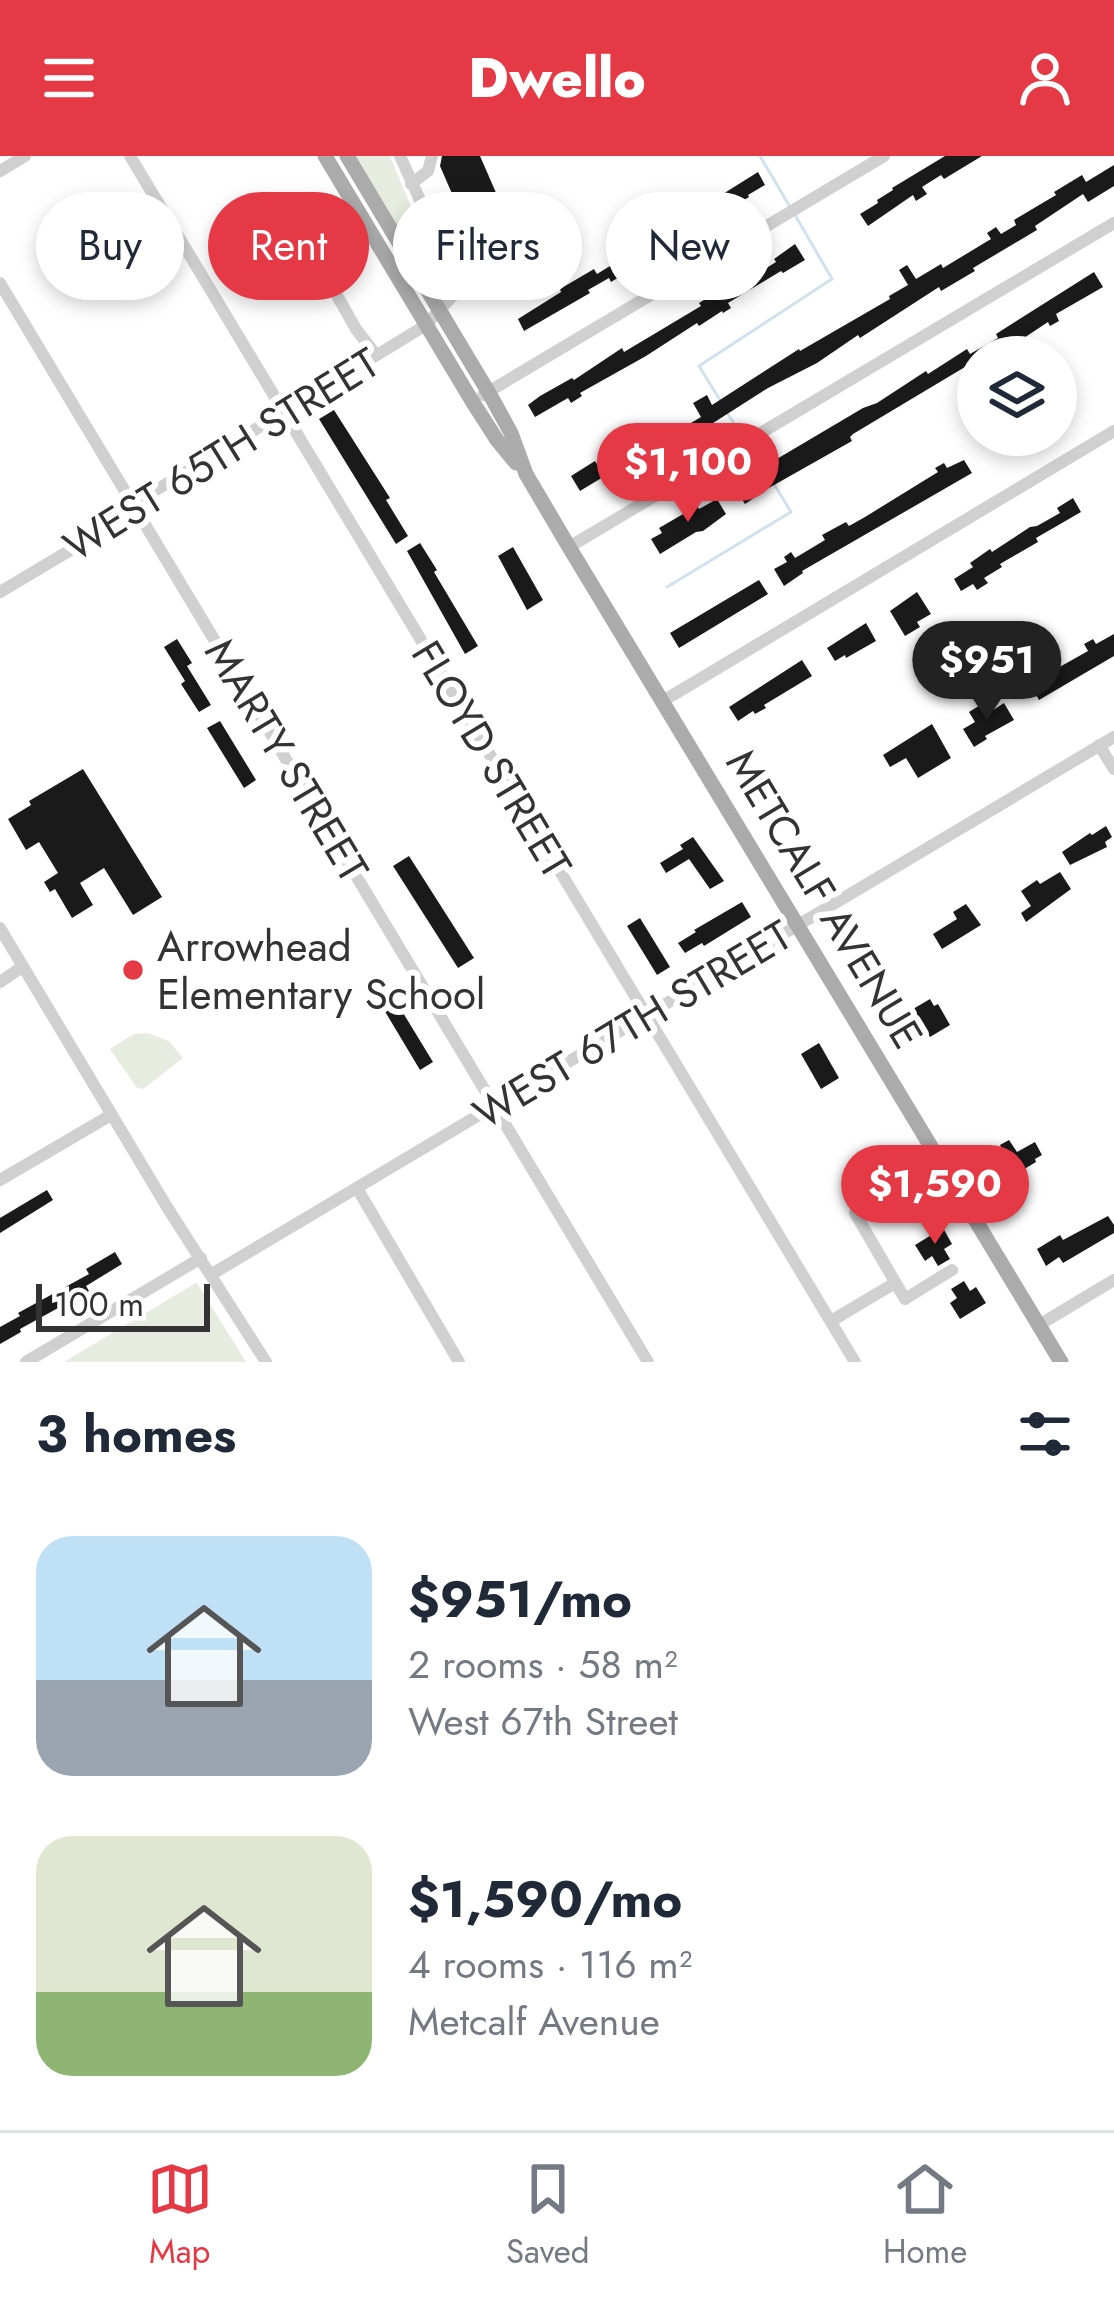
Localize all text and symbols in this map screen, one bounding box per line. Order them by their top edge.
text: Dwello [468,39,646,117]
icon: menu [36,45,102,111]
icon: person [1012,45,1078,111]
chip: Buy [36,192,184,300]
chip: Rent [208,192,369,300]
chip: Filters [393,192,582,300]
chip: New [606,192,772,300]
street label: WEST 65TH STREET [52,332,391,576]
map controls [957,336,1077,456]
button: layers [957,336,1077,456]
pin: $1,100 [590,423,786,525]
text: $1,100 [624,433,752,490]
pin: $951 [916,621,1058,723]
street label: MARTY STREET [190,627,384,894]
street label: FLOYD STREET [397,629,587,890]
text: $951 [939,631,1035,688]
street label: METCALF AVENUE [711,738,938,1060]
street label: WEST 67TH STREET [462,905,803,1144]
place label: Arrowhead Elementary School [157,916,486,1025]
marker: Arrowhead Elementary School [120,957,146,983]
pin: $1,590 [837,1145,1033,1247]
text: $1,590 [868,1155,1002,1212]
scale bar [36,1278,210,1331]
text: 100 m [54,1281,144,1328]
text: 3 homes [36,1397,236,1471]
icon: filters [1012,1401,1078,1467]
text: $951/mo [408,1562,632,1636]
icon: home [132,1584,276,1728]
text: 2 rooms · 58 m² [408,1636,677,1693]
text: West 67th Street [408,1693,678,1750]
text: $1,590/mo [408,1862,682,1936]
icon: home [132,1884,276,2028]
text: 4 rooms · 116 m² [408,1936,692,1993]
text: Metcalf Avenue [408,1993,660,2050]
tab: Map [147,2156,213,2275]
tab: Saved [506,2156,590,2275]
tab: Home [883,2156,967,2275]

